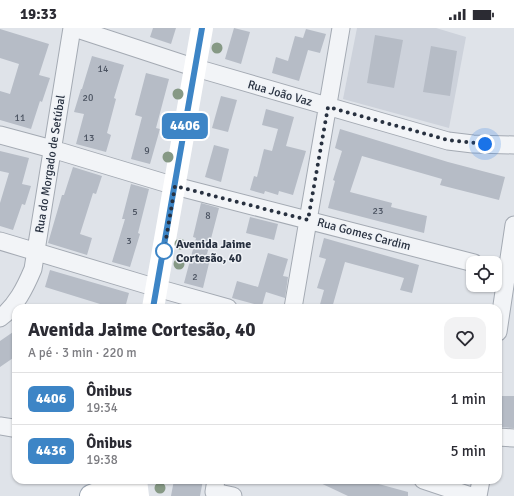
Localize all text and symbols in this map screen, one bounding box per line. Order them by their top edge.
text: 19:33 [20,5,57,23]
house number: 14 [98,63,109,75]
street label: Rua João Vaz [246,77,314,110]
house number: 20 [83,92,93,104]
street label: Rua do Morgado de Setúbal [32,93,69,234]
house number: 11 [15,112,25,124]
line badge: 4406 [157,113,213,139]
text: 4406 [170,117,200,134]
house number: 13 [84,132,94,144]
your location [475,134,495,154]
house number: 9 [144,145,150,157]
house number: 23 [373,205,383,217]
house number: 5 [132,206,138,218]
house number: 8 [205,210,211,222]
street label: Rua Gomes Cardim [315,215,412,254]
house number: 3 [126,235,132,247]
place label: Avenida Jaime Cortesão, 40 [176,237,251,266]
marker: Avenida Jaime Cortesão, 40 [155,242,173,260]
map controls [466,256,502,292]
button: locate [466,256,502,292]
house number: 2 [192,271,198,283]
button: heart [444,317,486,359]
text: Avenida Jaime Cortesão, 40 [28,318,256,342]
text: A pé · 3 min · 220 m [28,345,137,361]
text: Ônibus [86,382,132,400]
text: 4406 [36,390,66,407]
text: 1 min [450,390,486,408]
text: 19:34 [86,400,118,416]
text: Ônibus [86,434,132,452]
text: 4436 [36,442,66,459]
text: 5 min [450,442,486,460]
text: 19:38 [86,452,118,468]

